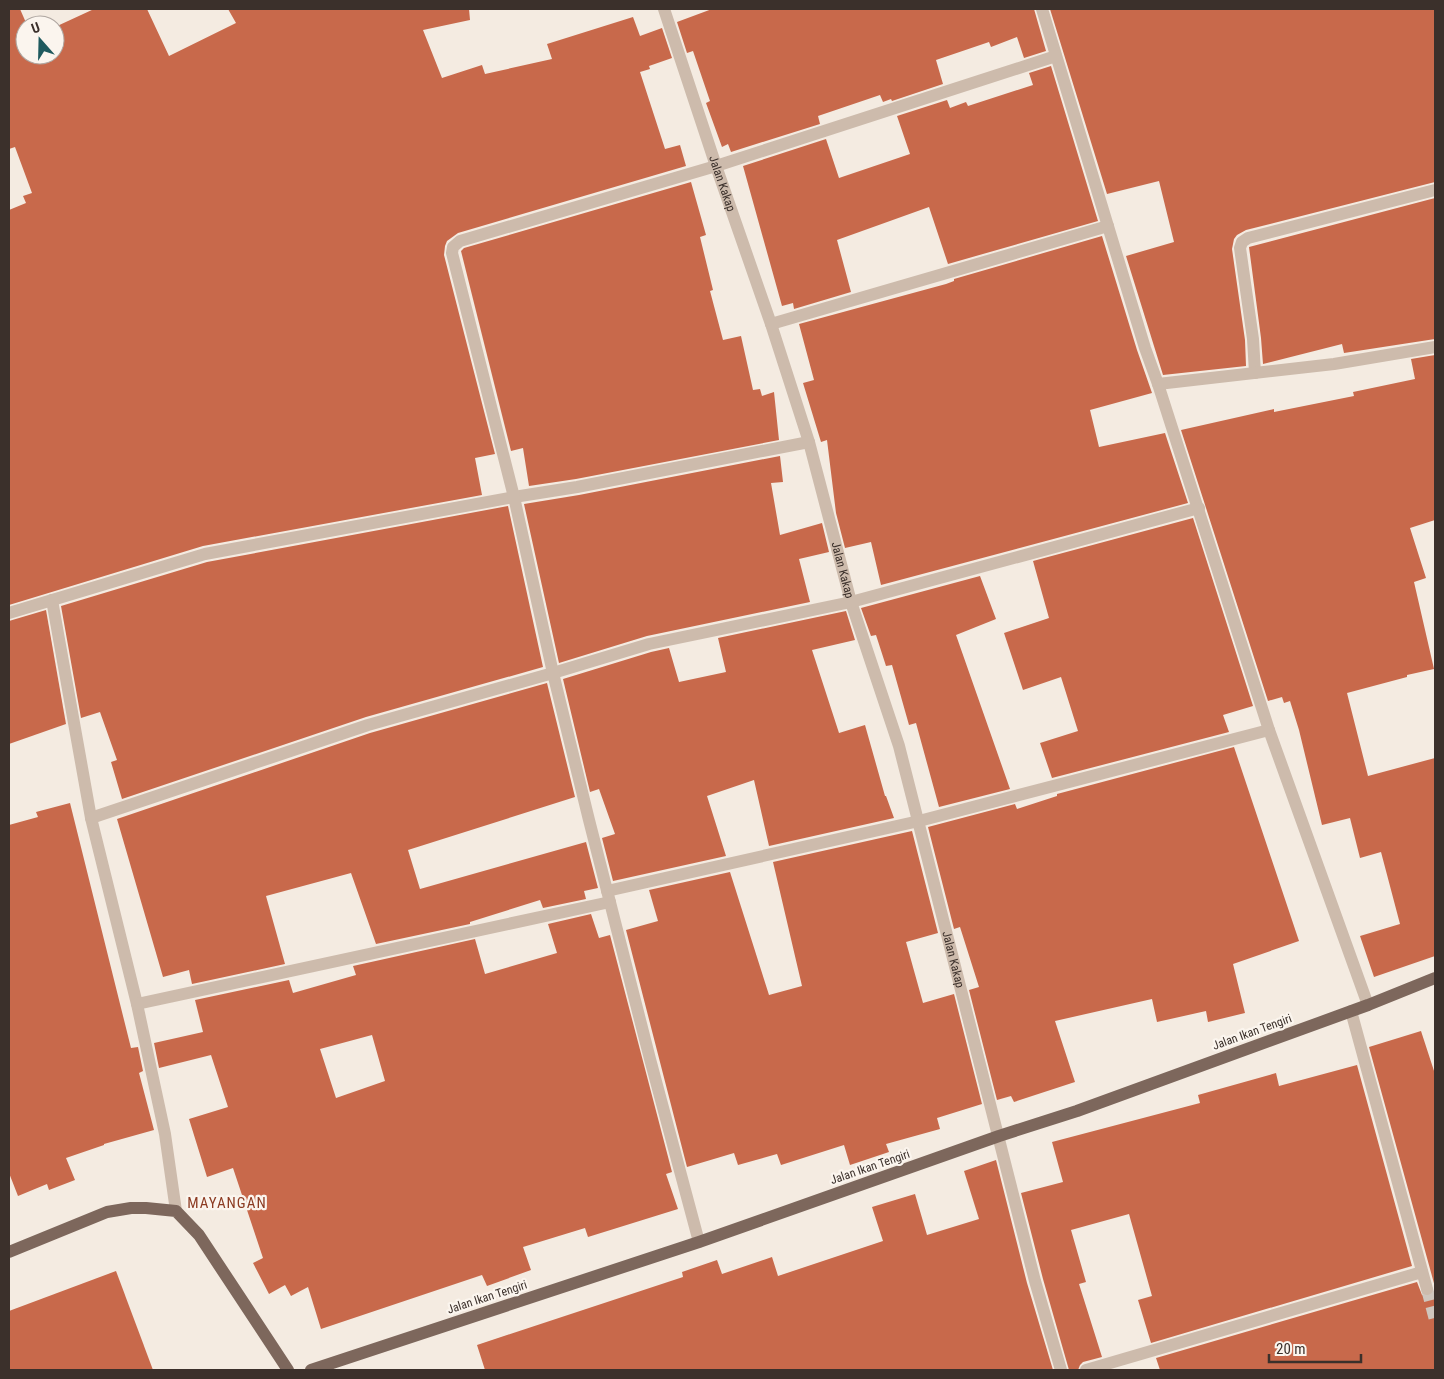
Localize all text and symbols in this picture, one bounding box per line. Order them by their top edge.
north arrow [15,15,65,65]
text: U [29,19,42,37]
street label: Jalan Kakap [706,154,738,213]
street label: Jalan Kakap [828,540,857,600]
street label: Jalan Kakap [939,929,967,989]
street label: Jalan Ikan Tengiri [1210,1011,1294,1053]
street label: Jalan Ikan Tengiri [828,1147,912,1187]
district label: MAYANGAN [187,1194,267,1212]
street label: Jalan Ikan Tengiri [445,1277,529,1317]
scale bar [1269,1332,1362,1364]
text: 20 m [1276,1340,1306,1358]

